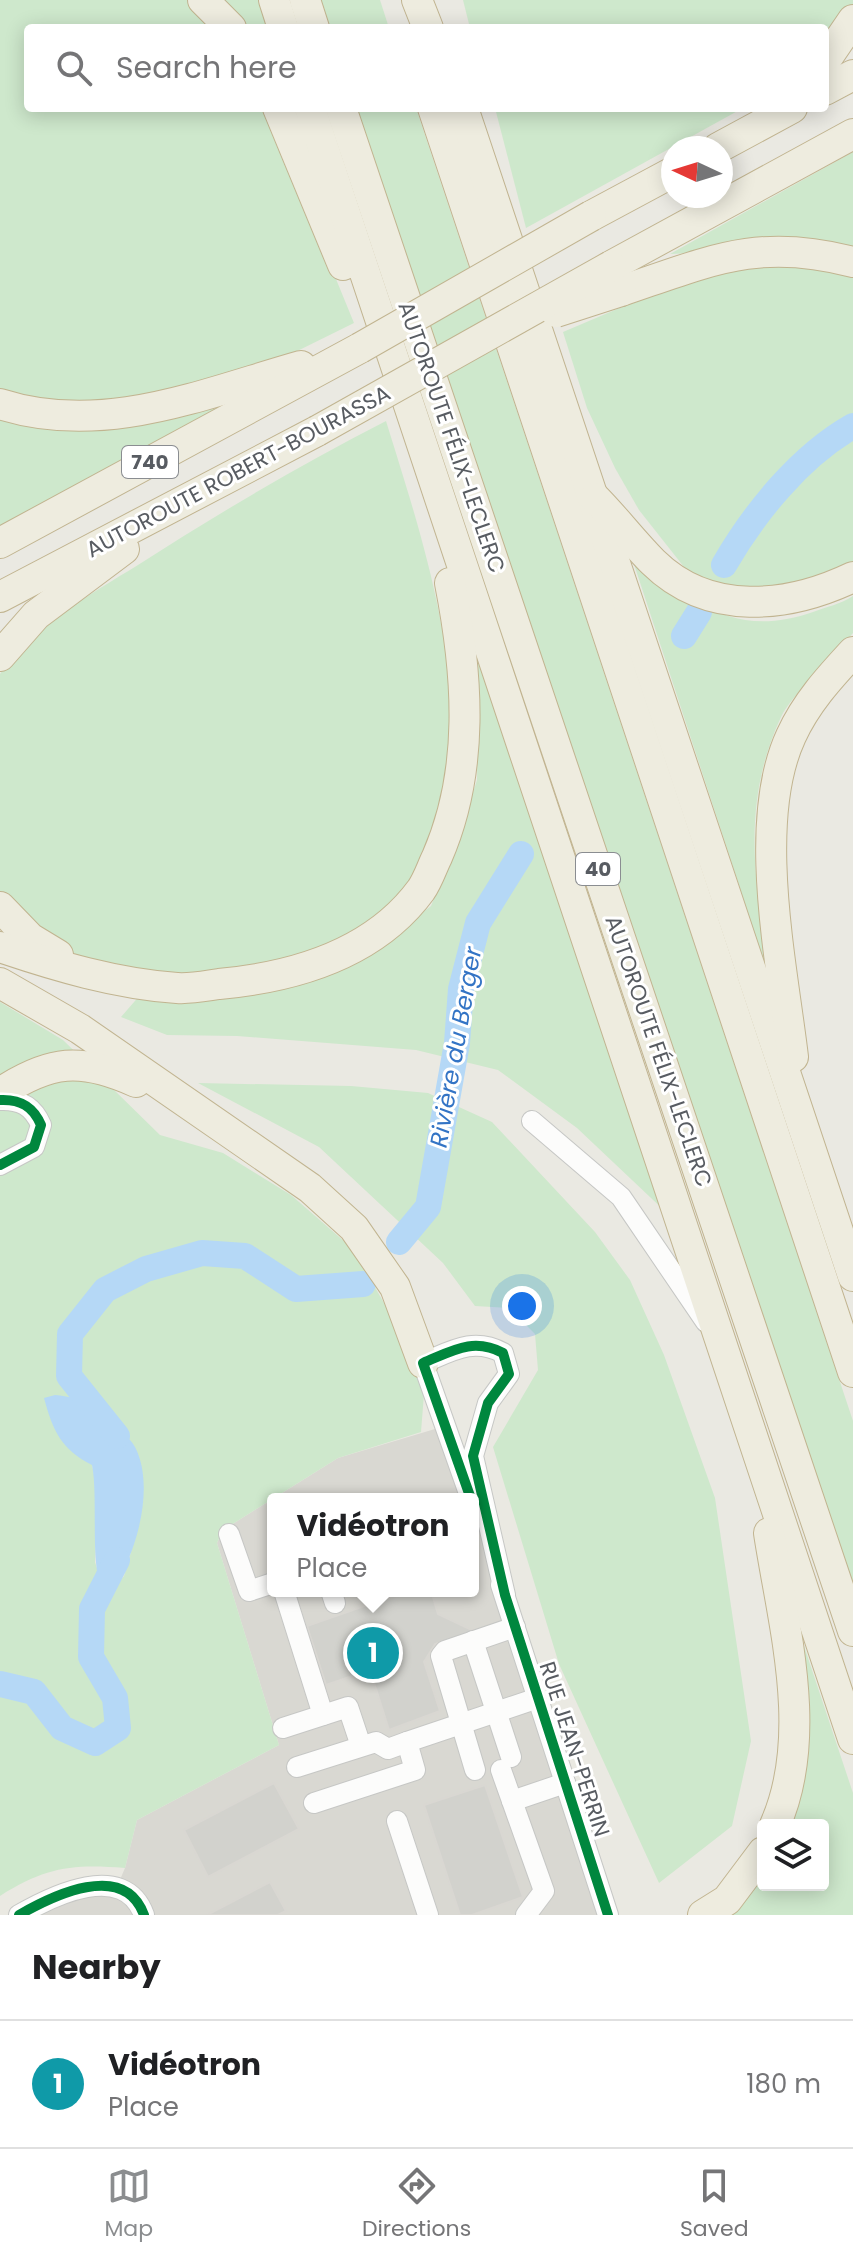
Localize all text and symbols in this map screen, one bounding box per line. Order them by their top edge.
search box [24,24,829,112]
icon: search [52,46,96,90]
text: Search here [116,46,297,89]
north arrow [661,136,733,208]
street label: AUTOROUTE FÉLIX-LECLERC [390,297,513,577]
street label: AUTOROUTE ROBERT-BOURASSA [81,378,396,565]
road number: 740 [122,446,178,478]
road number: 40 [576,853,620,885]
street label: AUTOROUTE FÉLIX-LECLERC [597,911,720,1191]
water label: Rivière du Berger [422,943,490,1150]
your location [502,1286,542,1326]
popup [267,1493,479,1597]
text: Vidéotron [296,1504,450,1547]
text: Place [296,1550,367,1586]
pin: 1 [347,1623,399,1683]
street label: RUE JEAN-PERRIN [532,1658,617,1841]
map controls [757,1819,829,1891]
button: layers [757,1819,829,1891]
text: Nearby [32,1943,161,1991]
text: Vidéotron [108,2043,261,2086]
text: 1 [53,2066,63,2102]
text: 180 m [746,2066,821,2102]
text: Place [108,2089,179,2125]
tab: Map [104,2164,153,2245]
tab: Directions [362,2164,471,2245]
tab: Saved [680,2164,749,2245]

